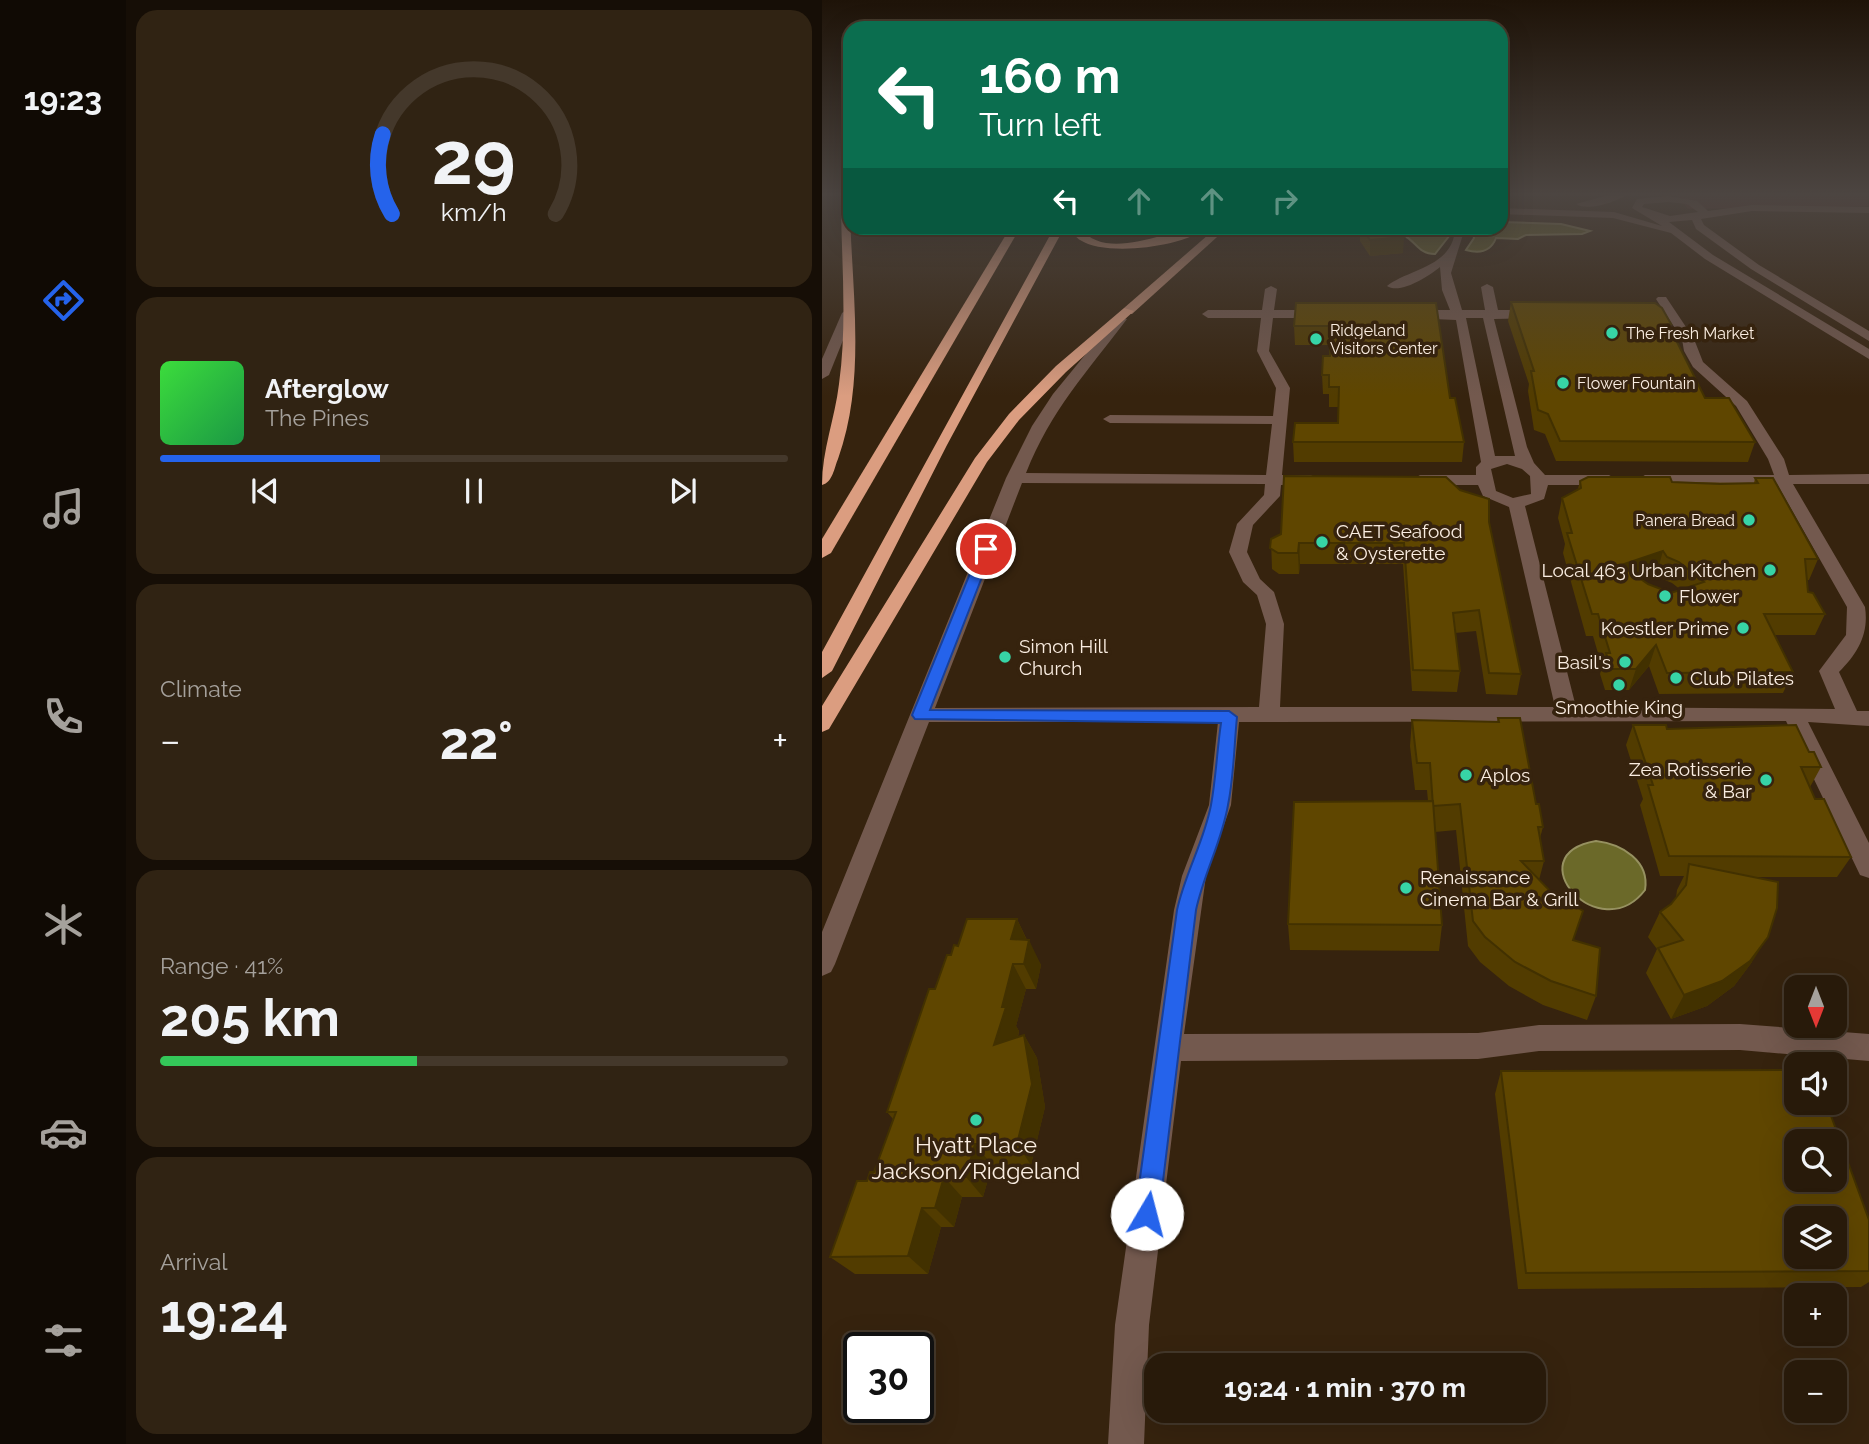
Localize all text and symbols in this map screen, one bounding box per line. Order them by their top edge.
text: 160 m [979,47,1120,104]
icon: left [864,49,955,140]
text: 19:23 [24,80,102,117]
text: Turn left [979,106,1101,143]
text: 29 [432,117,516,202]
icon: left [1047,182,1085,220]
icon: ahead [1120,182,1158,220]
icon: ahead [1193,182,1231,220]
icon: right [1266,182,1304,220]
text: km/h [441,197,507,227]
icon: directions [39,276,88,325]
place label: Ridgeland Visitors Center [1330,321,1438,358]
place label: The Fresh Market [1626,324,1755,343]
marker: The Fresh Market [1604,325,1620,341]
marker: Ridgeland Visitors Center [1308,331,1324,347]
text: Afterglow [265,374,389,404]
place label: Flower Fountain [1577,374,1696,393]
marker: Flower Fountain [1555,375,1571,391]
text: The Pines [265,404,369,431]
icon: previous [246,472,284,510]
icon: pause [455,472,493,510]
icon: next [664,472,702,510]
icon: music [39,484,88,533]
place label: Panera Bread [1635,511,1735,530]
marker: Panera Bread [1741,512,1757,528]
pin [956,519,1016,579]
place label: CAET Seafood & Oysterette [1336,520,1463,564]
icon: arrive [967,530,1005,568]
marker: CAET Seafood & Oysterette [1314,534,1330,550]
place label: Local 463 Urban Kitchen [1542,559,1756,581]
marker: Local 463 Urban Kitchen [1762,562,1778,578]
place label: Flower [1679,585,1740,607]
marker: Flower [1657,588,1673,604]
place label: Koestler Prime [1601,617,1729,639]
marker: Koestler Prime [1735,620,1751,636]
place label: Simon Hill Church [1019,635,1109,679]
marker: Simon Hill Church [997,649,1013,665]
place label: Basil's [1557,651,1611,673]
marker: Basil's [1617,654,1633,670]
place label: Club Pilates [1690,667,1794,689]
marker: Club Pilates [1668,670,1684,686]
text: Climate [160,675,242,702]
marker: Smoothie King [1611,677,1627,693]
icon: phone [39,692,88,741]
place label: Smoothie King [1555,696,1683,718]
text: 22° [440,710,513,771]
text: − [160,718,180,763]
text: + [772,718,788,763]
place label: Zea Rotisserie & Bar [1629,758,1752,802]
place label: Aplos [1480,764,1530,786]
marker: Aplos [1458,767,1474,783]
marker: Zea Rotisserie & Bar [1758,772,1774,788]
place label: Renaissance Cinema Bar & Grill [1420,866,1579,910]
marker: Renaissance Cinema Bar & Grill [1398,880,1414,896]
icon: climate [39,900,88,949]
text: Range · 41% [160,952,283,979]
north arrow [1784,975,1848,1038]
map controls [1784,975,1847,1423]
text: 205 km [160,987,340,1048]
button: sound [1784,1052,1847,1115]
icon: car [39,1108,88,1157]
marker: Hyatt Place Jackson/Ridgeland [968,1112,984,1128]
button: search [1784,1129,1847,1192]
place label: Hyatt Place Jackson/Ridgeland [872,1131,1080,1184]
position arrow [1110,1177,1184,1251]
button: layers [1784,1206,1847,1269]
text: Arrival [160,1248,227,1275]
text: 19:24 [160,1283,288,1344]
button: + [1784,1283,1847,1346]
icon: filters [39,1316,88,1365]
speed limit sign: 30 [843,1332,934,1423]
button: − [1784,1360,1847,1423]
text: 19:24 · 1 min · 370 m [1224,1373,1466,1403]

